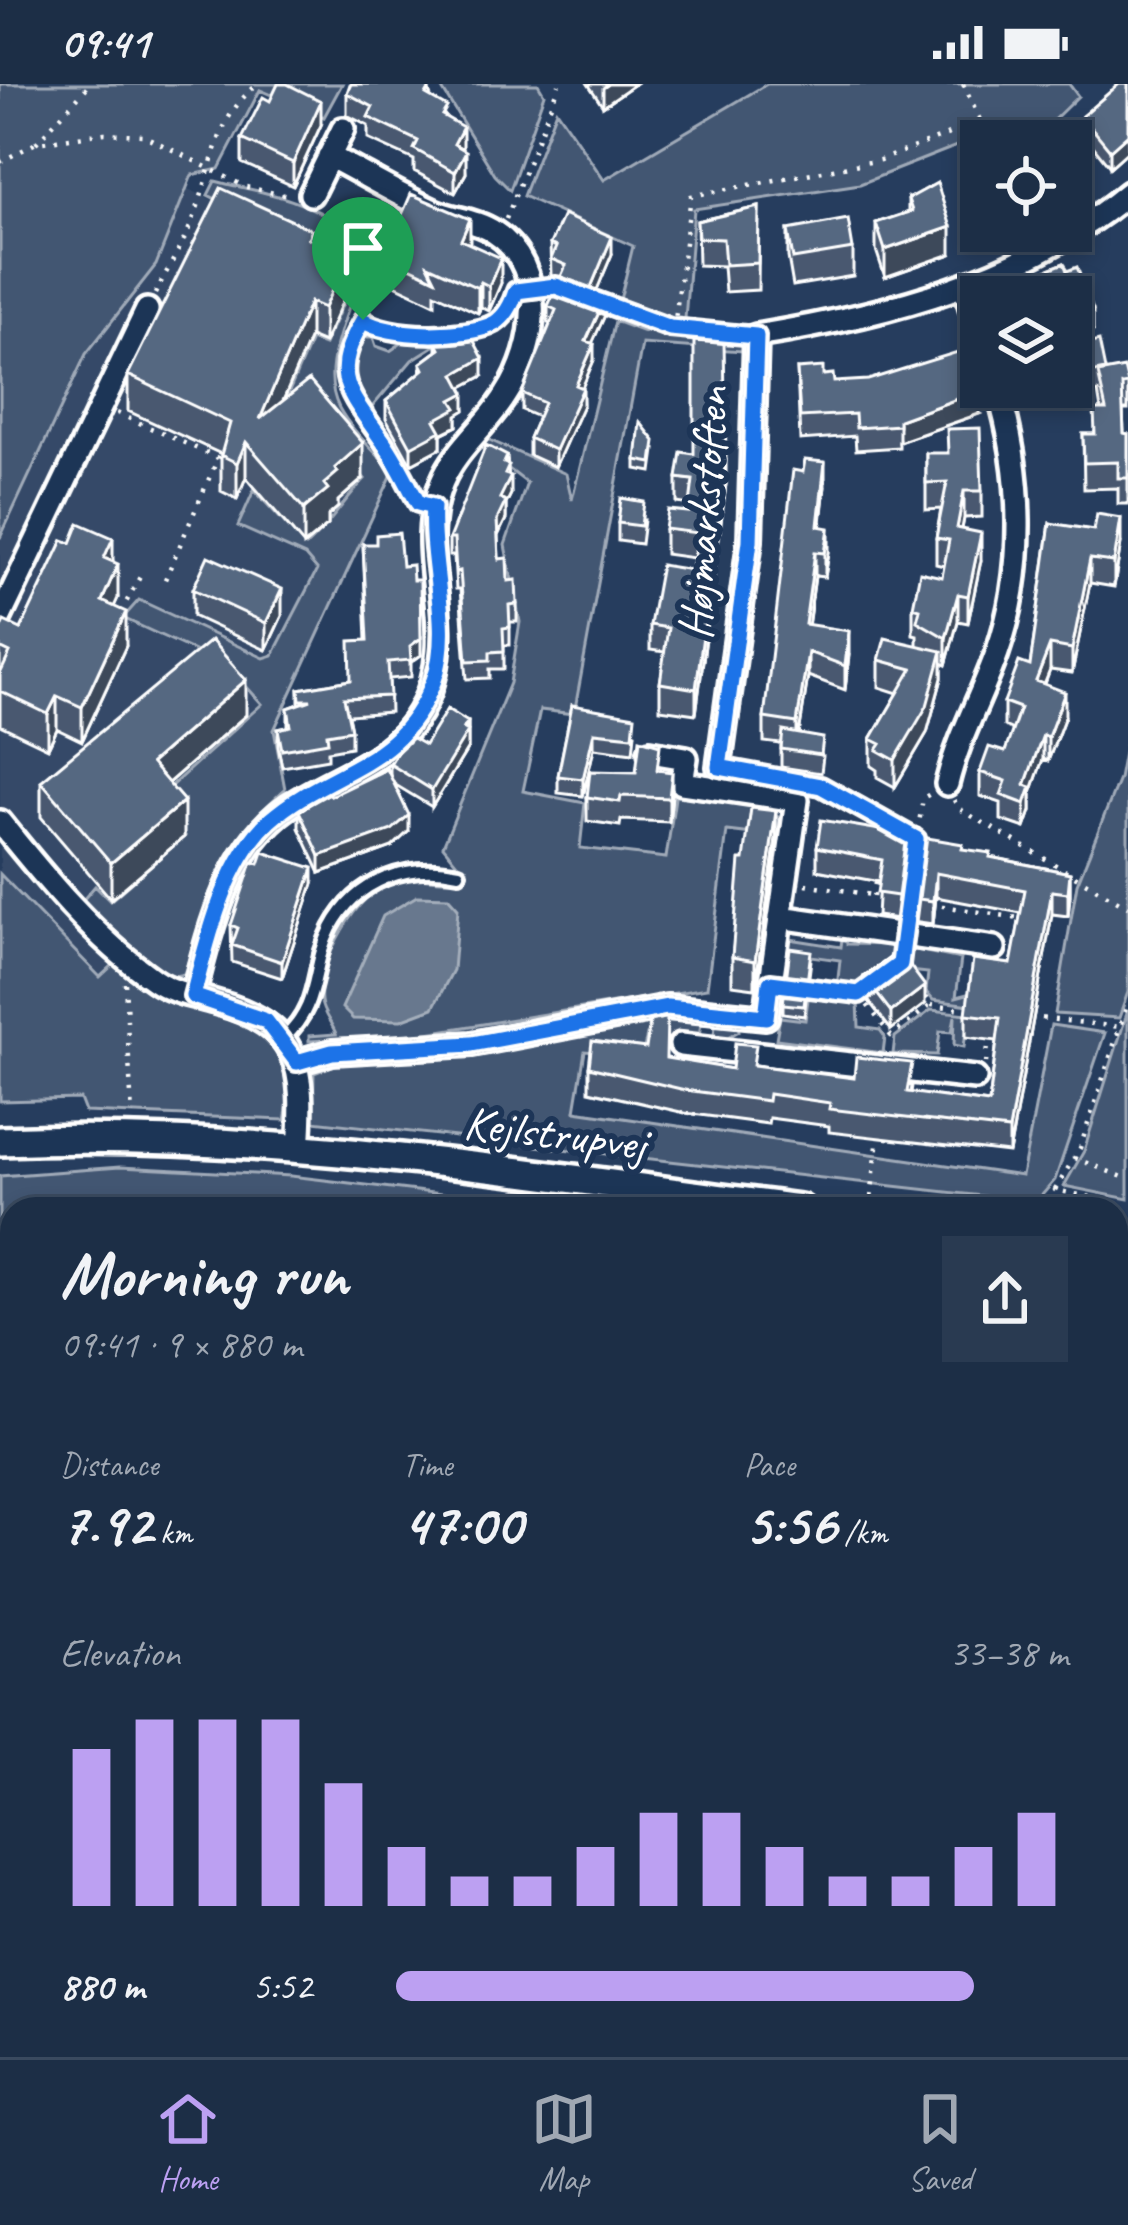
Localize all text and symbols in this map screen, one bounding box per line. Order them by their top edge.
text: 09:41 [60,14,149,71]
map controls [960,120,1092,408]
button: locate [960,120,1092,252]
pin [312,197,414,320]
icon: arrive [330,215,396,281]
button: layers [960,276,1092,408]
street label: Højmarkstoften [664,383,742,641]
street label: Kejlstrupvej [461,1092,655,1175]
text: Morning run [60,1233,348,1316]
button: share [942,1236,1068,1362]
text: 09:41 · 9 × 880 m [60,1320,302,1369]
text: Distance [60,1444,158,1486]
text: Time [402,1444,453,1486]
text: Pace [744,1444,795,1486]
text: 7.92 [60,1486,152,1562]
text: 47:00 [402,1486,522,1562]
text: 5:56 [744,1486,836,1562]
text: km [152,1512,192,1554]
text: /km [836,1512,887,1554]
text: Elevation [60,1629,180,1678]
text: 33–38 m [949,1629,1068,1678]
text: 880 m [60,1962,144,2011]
text: 5:52 [252,1962,312,2011]
tab: Home [155,2086,221,2200]
tab: Map [531,2086,597,2200]
tab: Saved [907,2086,973,2200]

